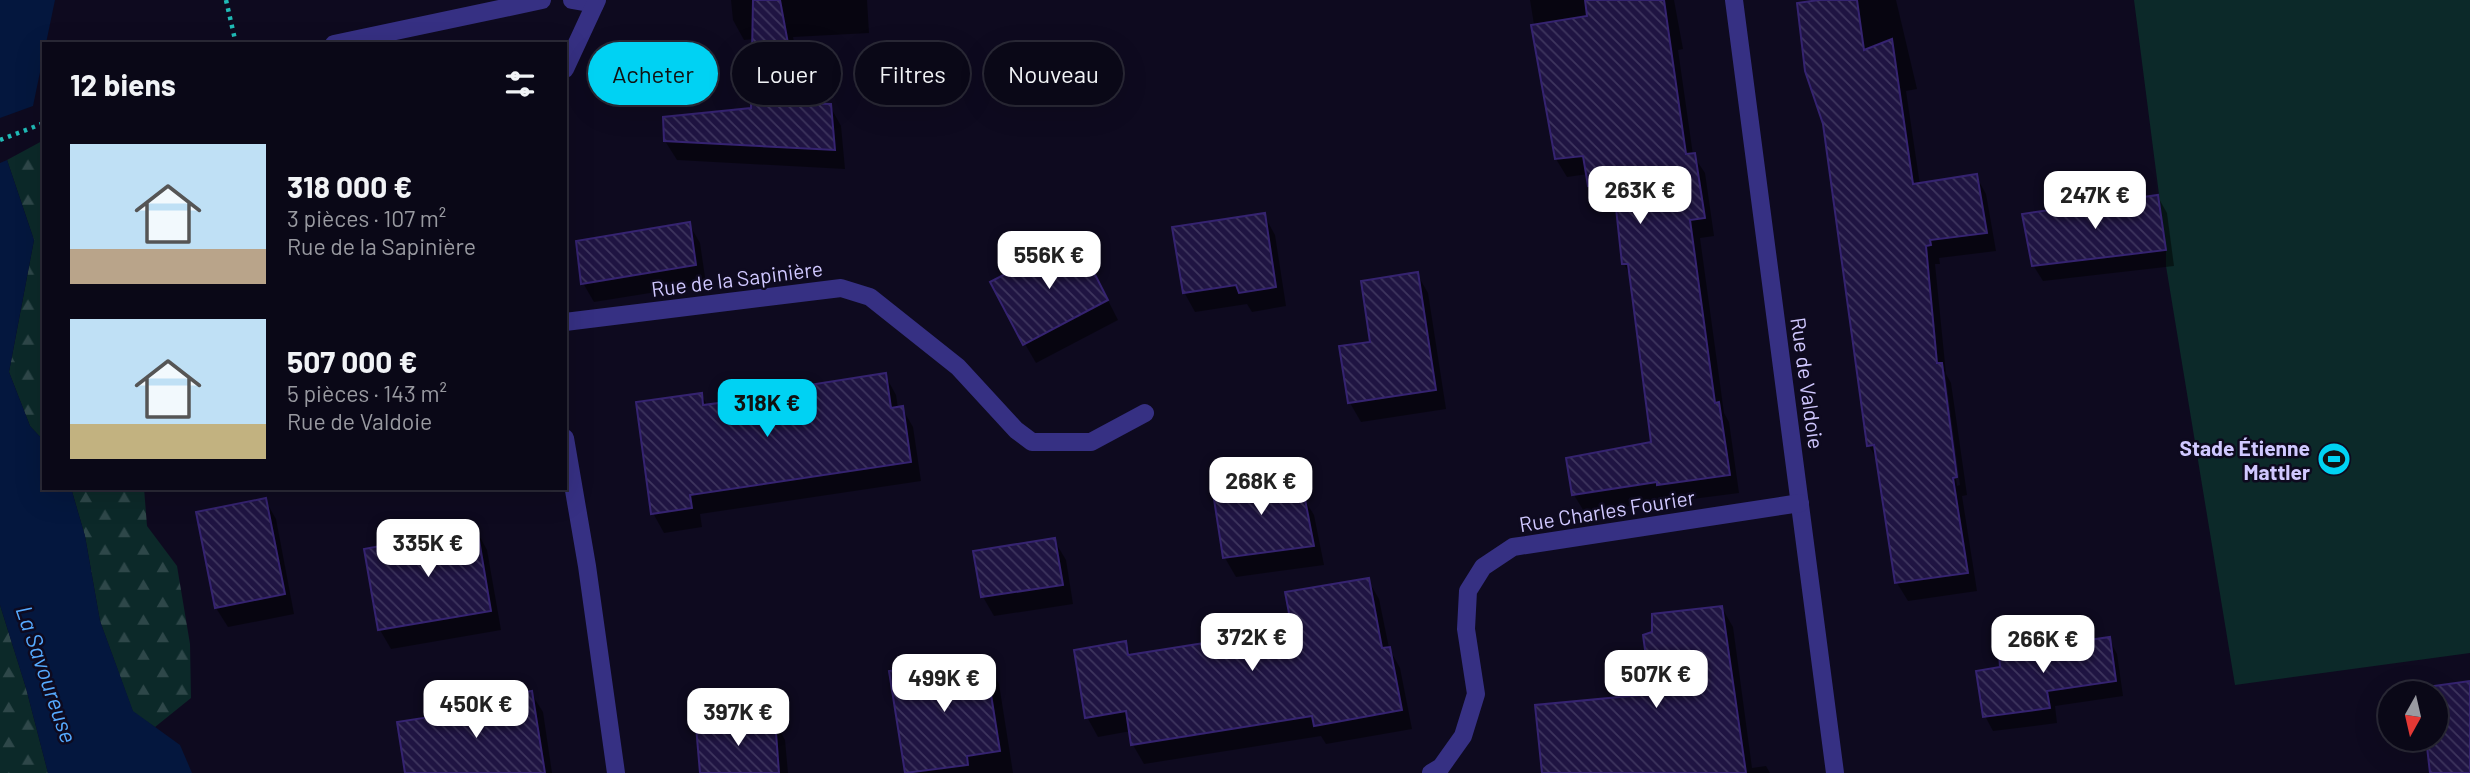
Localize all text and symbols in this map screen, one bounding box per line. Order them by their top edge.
chip: Acheter [588,42,718,105]
chip: Louer [732,42,841,105]
chip: Filtres [855,42,970,105]
chip: Nouveau [984,42,1123,105]
icon: filters [501,65,539,103]
text: 12 biens [70,66,176,102]
pin: 263K € [1583,166,1697,226]
text: 318 000 € [287,168,412,204]
icon: home [126,172,210,256]
pin: 247K € [2038,172,2152,231]
text: 263K € [1604,175,1676,203]
text: 247K € [2060,180,2130,208]
text: 3 pièces · 107 m² [287,204,446,232]
text: Rue de la Sapinière [287,232,476,260]
pin: 556K € [992,232,1106,291]
text: 556K € [1014,240,1084,268]
street label: Rue de la Sapinière [650,255,824,301]
street label: Rue de Valdoie [1786,316,1830,450]
text: 507 000 € [287,343,417,379]
icon: home [126,347,210,431]
text: 5 pièces · 143 m² [287,379,447,407]
pin: 318K € [710,380,824,439]
text: 318K € [734,388,800,416]
text: Rue de Valdoie [287,407,432,435]
place label: Stade Étienne Mattler [2179,435,2310,484]
sports icon: Stade Étienne Mattler [2315,440,2353,478]
pin: 268K € [1204,458,1318,517]
text: 268K € [1225,466,1297,494]
street label: Rue Charles Fourier [1517,484,1697,536]
pin: 335K € [371,520,485,579]
text: 335K € [393,528,463,556]
water label: La Savoureuse [10,602,84,746]
pin: 372K € [1195,614,1309,673]
pin: 266K € [1986,616,2100,675]
text: 372K € [1217,622,1287,650]
text: 266K € [2007,624,2079,652]
pin: 507K € [1599,650,1713,710]
pin: 499K € [887,654,1001,714]
text: 507K € [1621,659,1691,687]
text: 499K € [908,663,980,691]
pin: 450K € [419,680,533,740]
north arrow [2378,681,2448,751]
map controls [2378,681,2448,751]
pin: 397K € [681,688,795,748]
text: 450K € [439,689,513,717]
text: 397K € [703,697,773,725]

